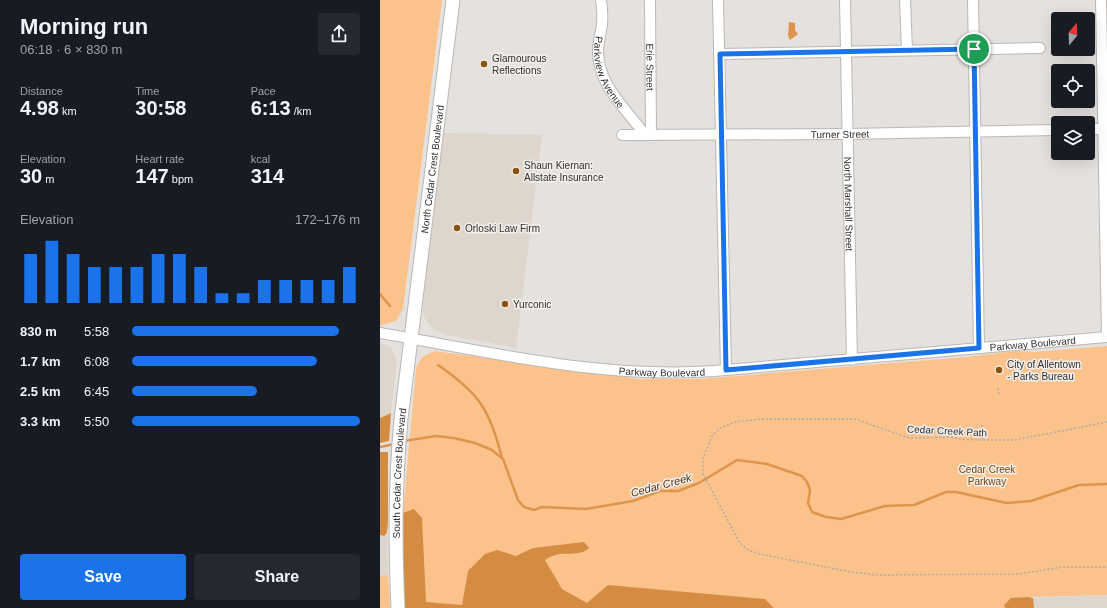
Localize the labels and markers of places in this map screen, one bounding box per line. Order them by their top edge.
pin [957,32,991,66]
place label: Glamourous Reflections [492,53,546,76]
marker: Glamourous Reflections [479,59,489,69]
place label: Shaun Kiernan: Allstate Insurance [524,160,604,183]
marker: Shaun Kiernan: Allstate Insurance [511,166,521,176]
marker: Orloski Law Firm [452,223,462,233]
place label: Orloski Law Firm [465,223,540,234]
marker: Yurconic [500,299,510,309]
place label: Yurconic [513,299,551,310]
place label: City of Allentown - Parks Bureau [1007,359,1081,382]
marker: City of Allentown - Parks Bureau [994,365,1004,375]

